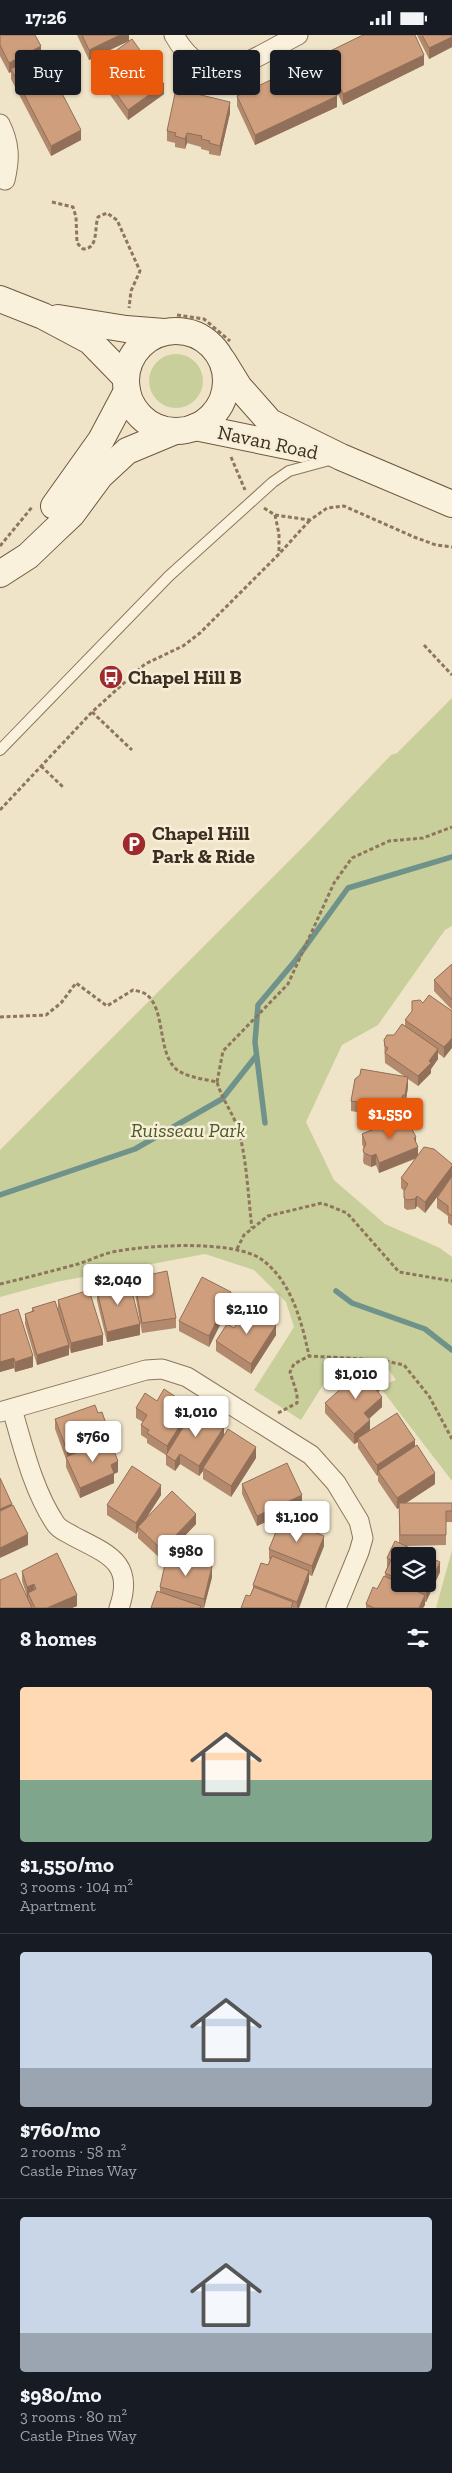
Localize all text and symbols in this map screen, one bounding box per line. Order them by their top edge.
text: 17:26 [25,6,67,29]
chip: Buy [15,50,81,95]
chip: Rent [91,50,163,95]
chip: Filters [173,50,260,95]
chip: New [270,50,341,95]
street label: Navan Road [215,420,321,464]
bus stop icon: Chapel Hill B [98,664,124,690]
place label: Chapel Hill B [128,665,242,689]
place label: Chapel Hill Park & Ride [152,821,255,868]
parking icon: Chapel Hill Park & Ride [121,831,147,857]
pin: $1,550 [349,1097,431,1140]
text: $1,550 [368,1104,412,1123]
park label: Ruisseau Park [131,1118,245,1142]
pin: $2,040 [77,1263,159,1306]
text: $2,040 [94,1270,142,1289]
pin: $2,110 [206,1293,288,1335]
text: $2,110 [226,1299,268,1318]
pin: $1,010 [315,1357,397,1400]
text: $1,010 [335,1364,377,1383]
pin: $1,010 [155,1395,237,1438]
text: $1,010 [175,1402,217,1421]
pin: $760 [63,1421,123,1463]
text: $760 [76,1427,110,1446]
pin: $1,100 [256,1501,338,1543]
text: $1,100 [276,1507,318,1526]
pin: $980 [156,1535,216,1577]
text: $980 [169,1541,203,1560]
map controls [391,1547,436,1592]
button: layers [391,1547,436,1592]
icon: filters [404,1624,432,1652]
text: 8 homes [20,1626,97,1651]
icon: home [181,1719,271,1809]
text: $1,550/mo [20,1852,114,1877]
text: 3 rooms · 104 m² [20,1877,133,1896]
text: Apartment [20,1896,96,1915]
icon: home [181,1985,271,2075]
text: $760/mo [20,2117,101,2142]
text: 2 rooms · 58 m² [20,2142,126,2161]
text: Castle Pines Way [20,2161,137,2180]
icon: home [181,2250,271,2340]
text: $980/mo [20,2382,101,2407]
text: 3 rooms · 80 m² [20,2407,127,2426]
text: Castle Pines Way [20,2426,137,2445]

